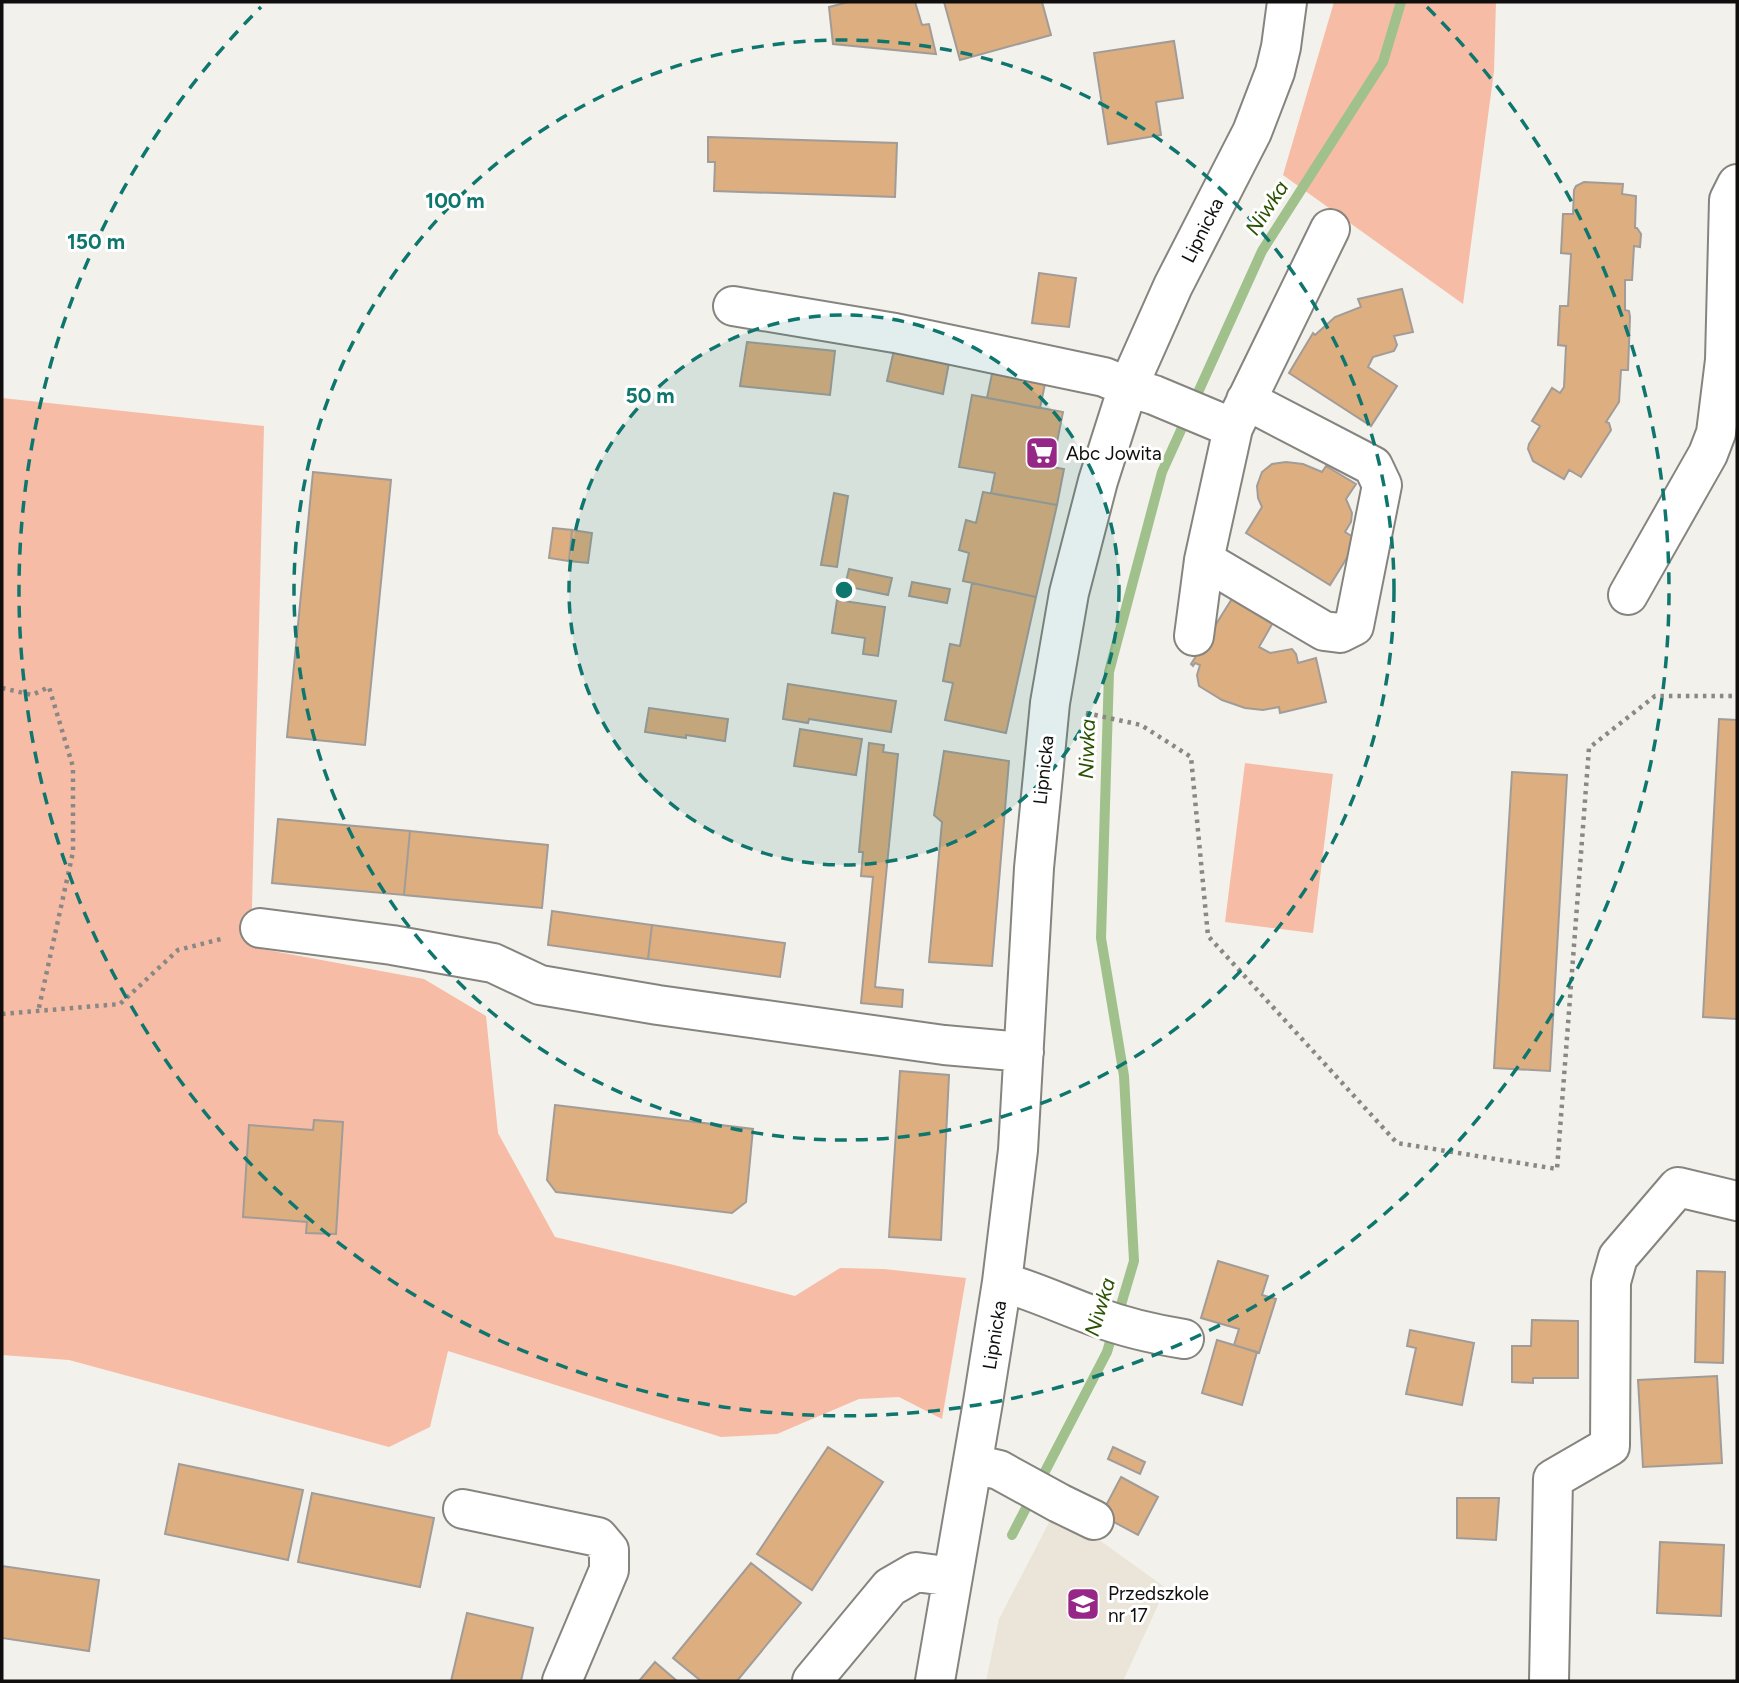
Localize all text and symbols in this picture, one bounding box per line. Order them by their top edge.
water label: Niwka [1240,176,1293,240]
text: 100 m [425,188,485,213]
street label: Lipnicka [1176,194,1228,266]
text: 150 m [67,229,125,254]
text: 50 m [625,383,675,408]
supermarket icon: Abc Jowita [1023,434,1061,472]
place label: Abc Jowita [1066,442,1162,465]
centre of rings [832,578,856,602]
water label: Niwka [1073,719,1100,779]
street label: Lipnicka [1028,734,1059,806]
water label: Niwka [1079,1275,1120,1339]
street label: Lipnicka [978,1299,1011,1371]
place label: Przedszkole nr 17 [1108,1582,1209,1627]
school or university icon: Przedszkole nr 17 [1064,1585,1102,1623]

